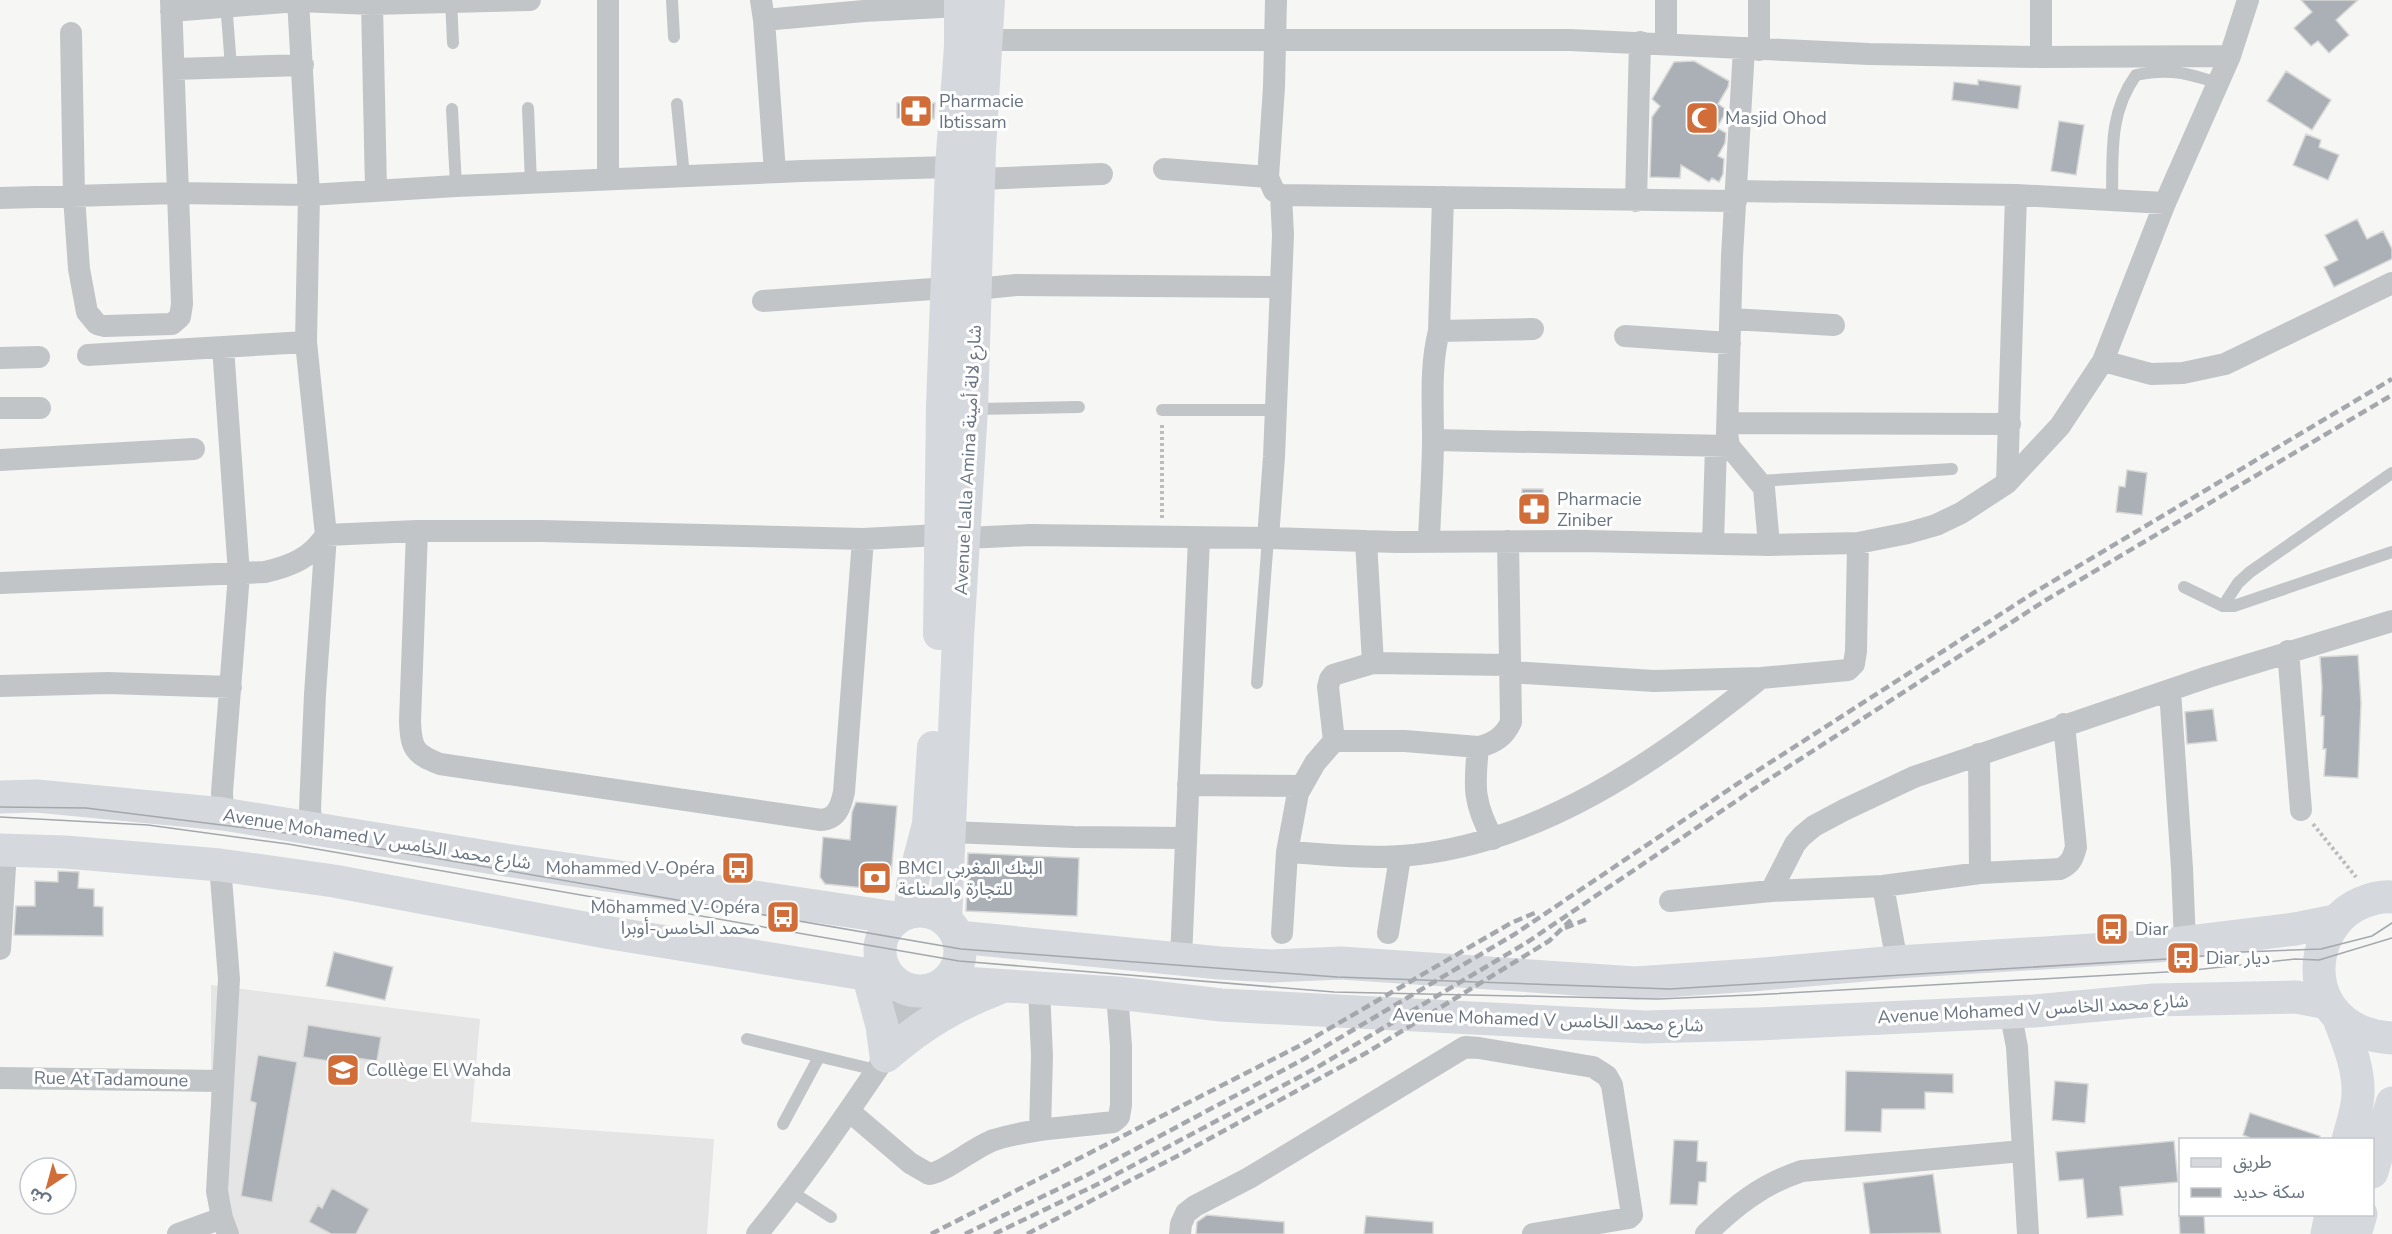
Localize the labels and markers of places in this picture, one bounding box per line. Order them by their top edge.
place label: Pharmacie Ibtissam [939,89,1024,134]
pharmacy icon: Pharmacie Ibtissam [898,93,934,129]
mosque icon: Masjid Ohod [1684,100,1720,136]
place label: Masjid Ohod [1725,106,1827,130]
place label: Pharmacie Ziniber [1557,487,1642,532]
pharmacy icon: Pharmacie Ziniber [1516,491,1552,527]
bus stop icon: Mohammed V-Opéra [720,850,756,886]
place label: Mohammed V-Opéra [545,856,715,880]
place label: BMCI البنك المغربي للتجارة والصناعة [898,856,1043,901]
bank icon: BMCI البنك المغربي للتجارة والصناعة [857,860,893,896]
place label: Mohammed V-Opéra محمد الخامس-أوبرا [590,895,760,940]
bus stop icon: Mohammed V-Opéra محمد الخامس-أوبرا [765,899,801,935]
bus stop icon: Diar [2094,911,2130,947]
place label: Diar [2135,917,2169,941]
bus stop icon: Diar ديار [2165,940,2201,976]
place label: Diar ديار [2206,946,2270,970]
school or university icon: Collège El Wahda [325,1052,361,1088]
place label: Collège El Wahda [366,1058,511,1082]

